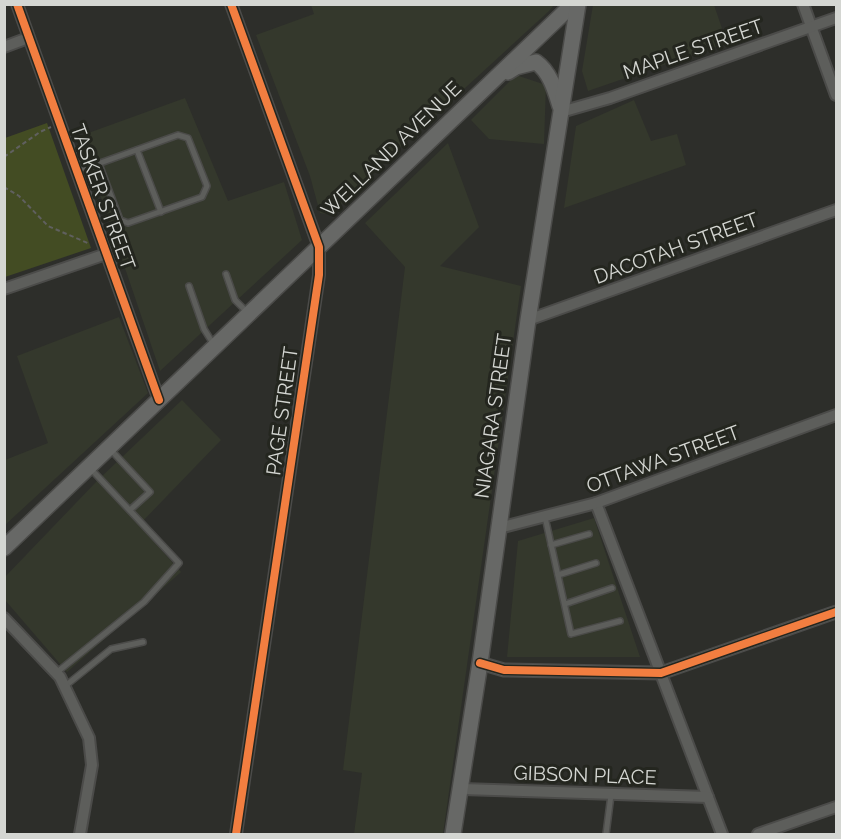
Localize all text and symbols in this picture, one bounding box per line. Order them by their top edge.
street label: MAPLE STREET [620,14,766,84]
street label: WELLAND AVENUE [316,76,466,222]
street label: TASKER STREET [65,121,141,273]
street label: DACOTAH STREET [591,207,761,289]
street label: NIAGARA STREET [470,332,516,500]
street label: PAGE STREET [261,345,303,477]
street label: OTTAWA STREET [583,420,743,498]
street label: GIBSON PLACE [513,761,657,789]

